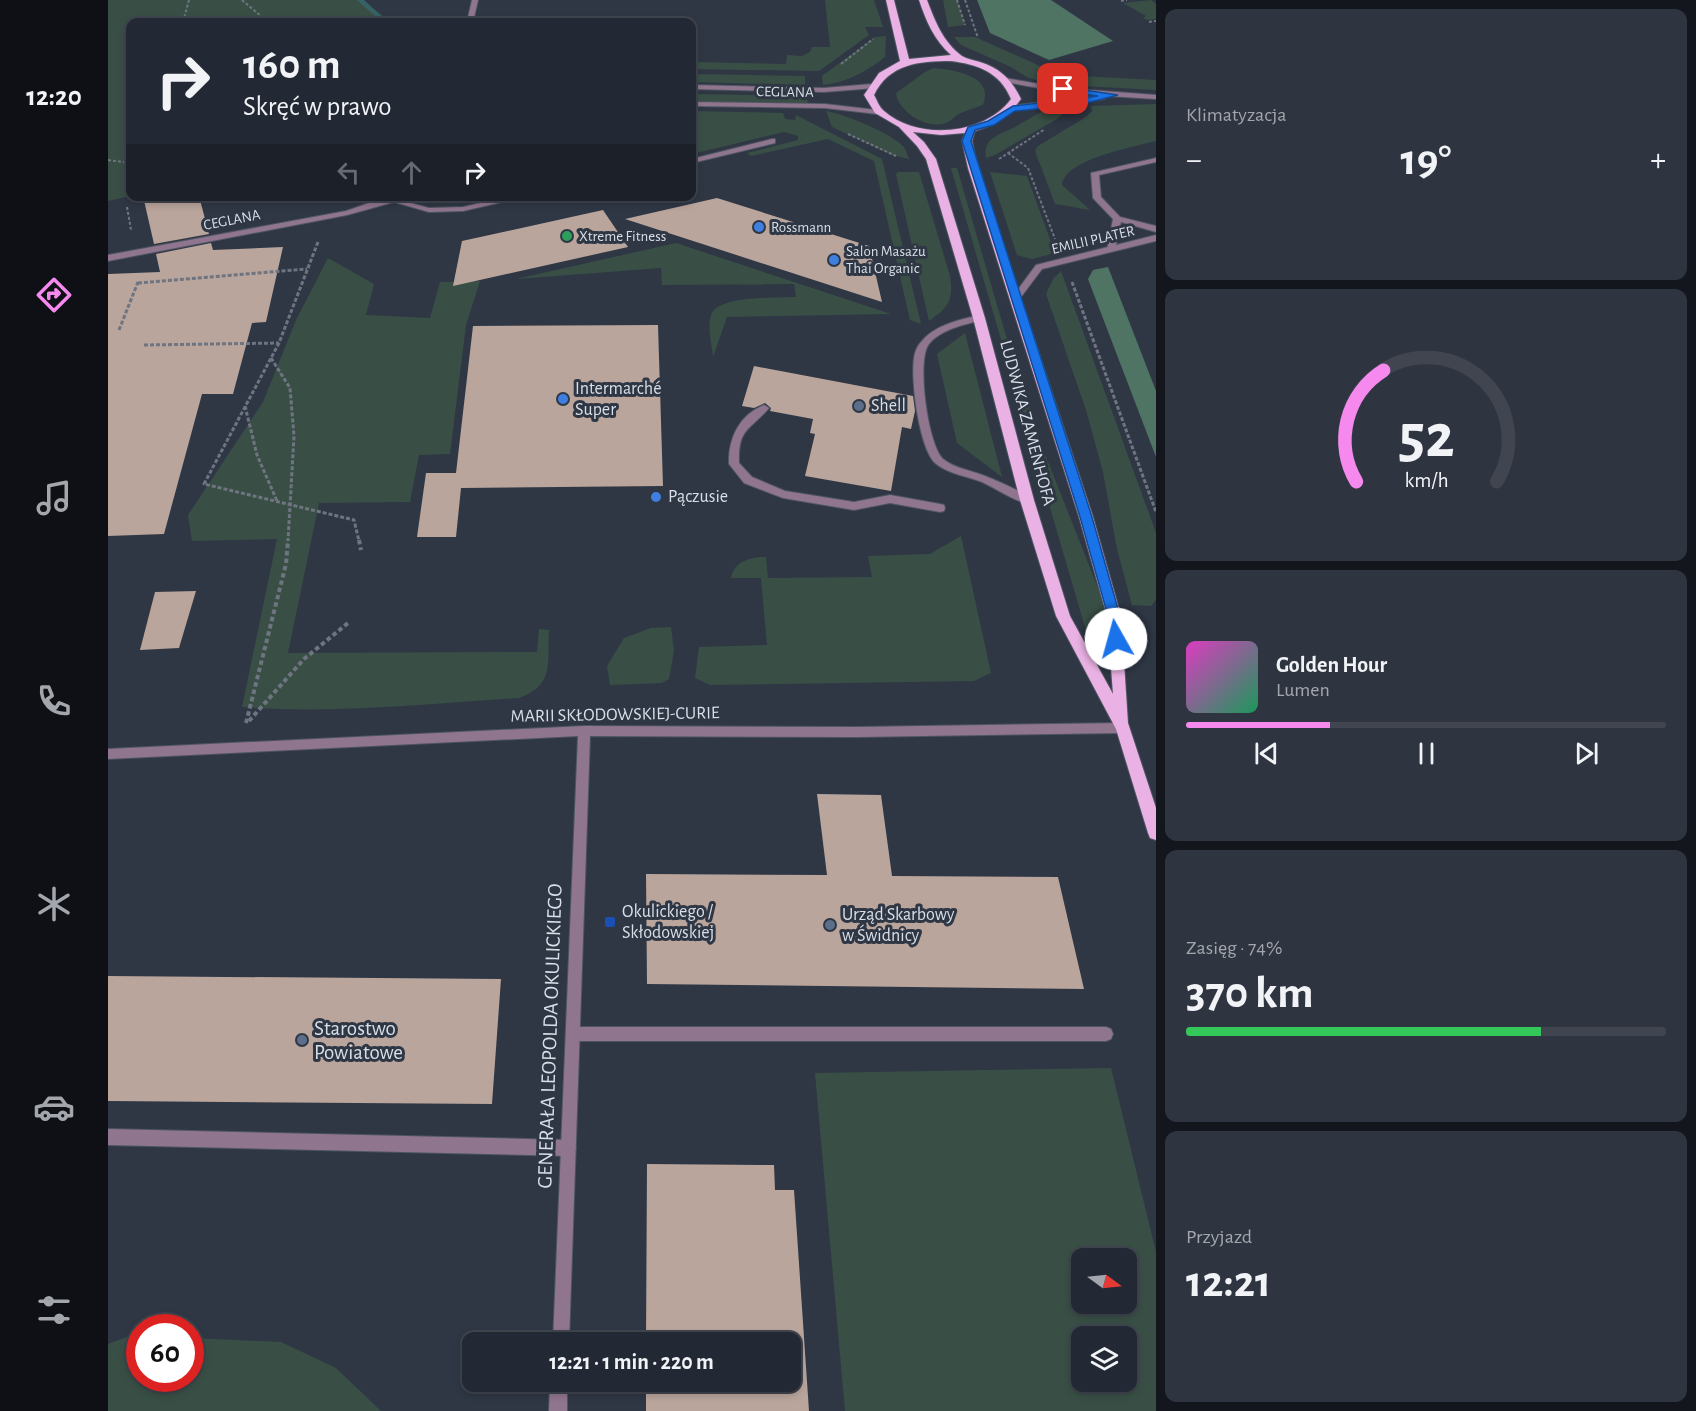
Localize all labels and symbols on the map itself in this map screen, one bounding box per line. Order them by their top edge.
pin [1037,63,1088,114]
street label: CEGLANA [756,84,814,100]
street label: CEGLANA [202,207,262,233]
marker: Rossmann [752,220,766,234]
place label: Rossmann [771,220,831,235]
street label: EMILII PLATER [1050,223,1136,257]
marker: Xtreme Fitness [560,229,574,243]
place label: Xtreme Fitness [579,229,666,244]
place label: Salon Masażu Thai Organic [846,244,926,276]
marker: Salon Masażu Thai Organic [827,253,841,267]
street label: LUDWIKA ZAMENHOFA [996,338,1058,508]
place label: Intermarché Super [575,380,661,419]
marker: Intermarché Super [556,392,570,406]
place label: Shell [871,397,906,415]
marker: Shell [852,399,866,413]
place label: Pączusie [668,488,728,506]
marker: Pączusie [649,490,663,504]
position arrow [1084,607,1148,671]
street label: MARII SKŁODOWSKIEJ-CURIE [510,704,720,726]
street label: GENERAŁA LEOPOLDA OKULICKIEGO [534,883,566,1189]
place label: Okulickiego / Skłodowskiej [622,903,714,942]
place label: Urząd Skarbowy w Świdnicy [842,906,955,945]
marker: Okulickiego / Skłodowskiej [603,915,617,929]
marker: Urząd Skarbowy w Świdnicy [823,918,837,932]
place label: Starostwo Powiatowe [314,1018,403,1063]
marker: Starostwo Powiatowe [295,1033,309,1047]
north arrow [1071,1248,1137,1314]
speed limit sign: 60 [126,1314,204,1392]

